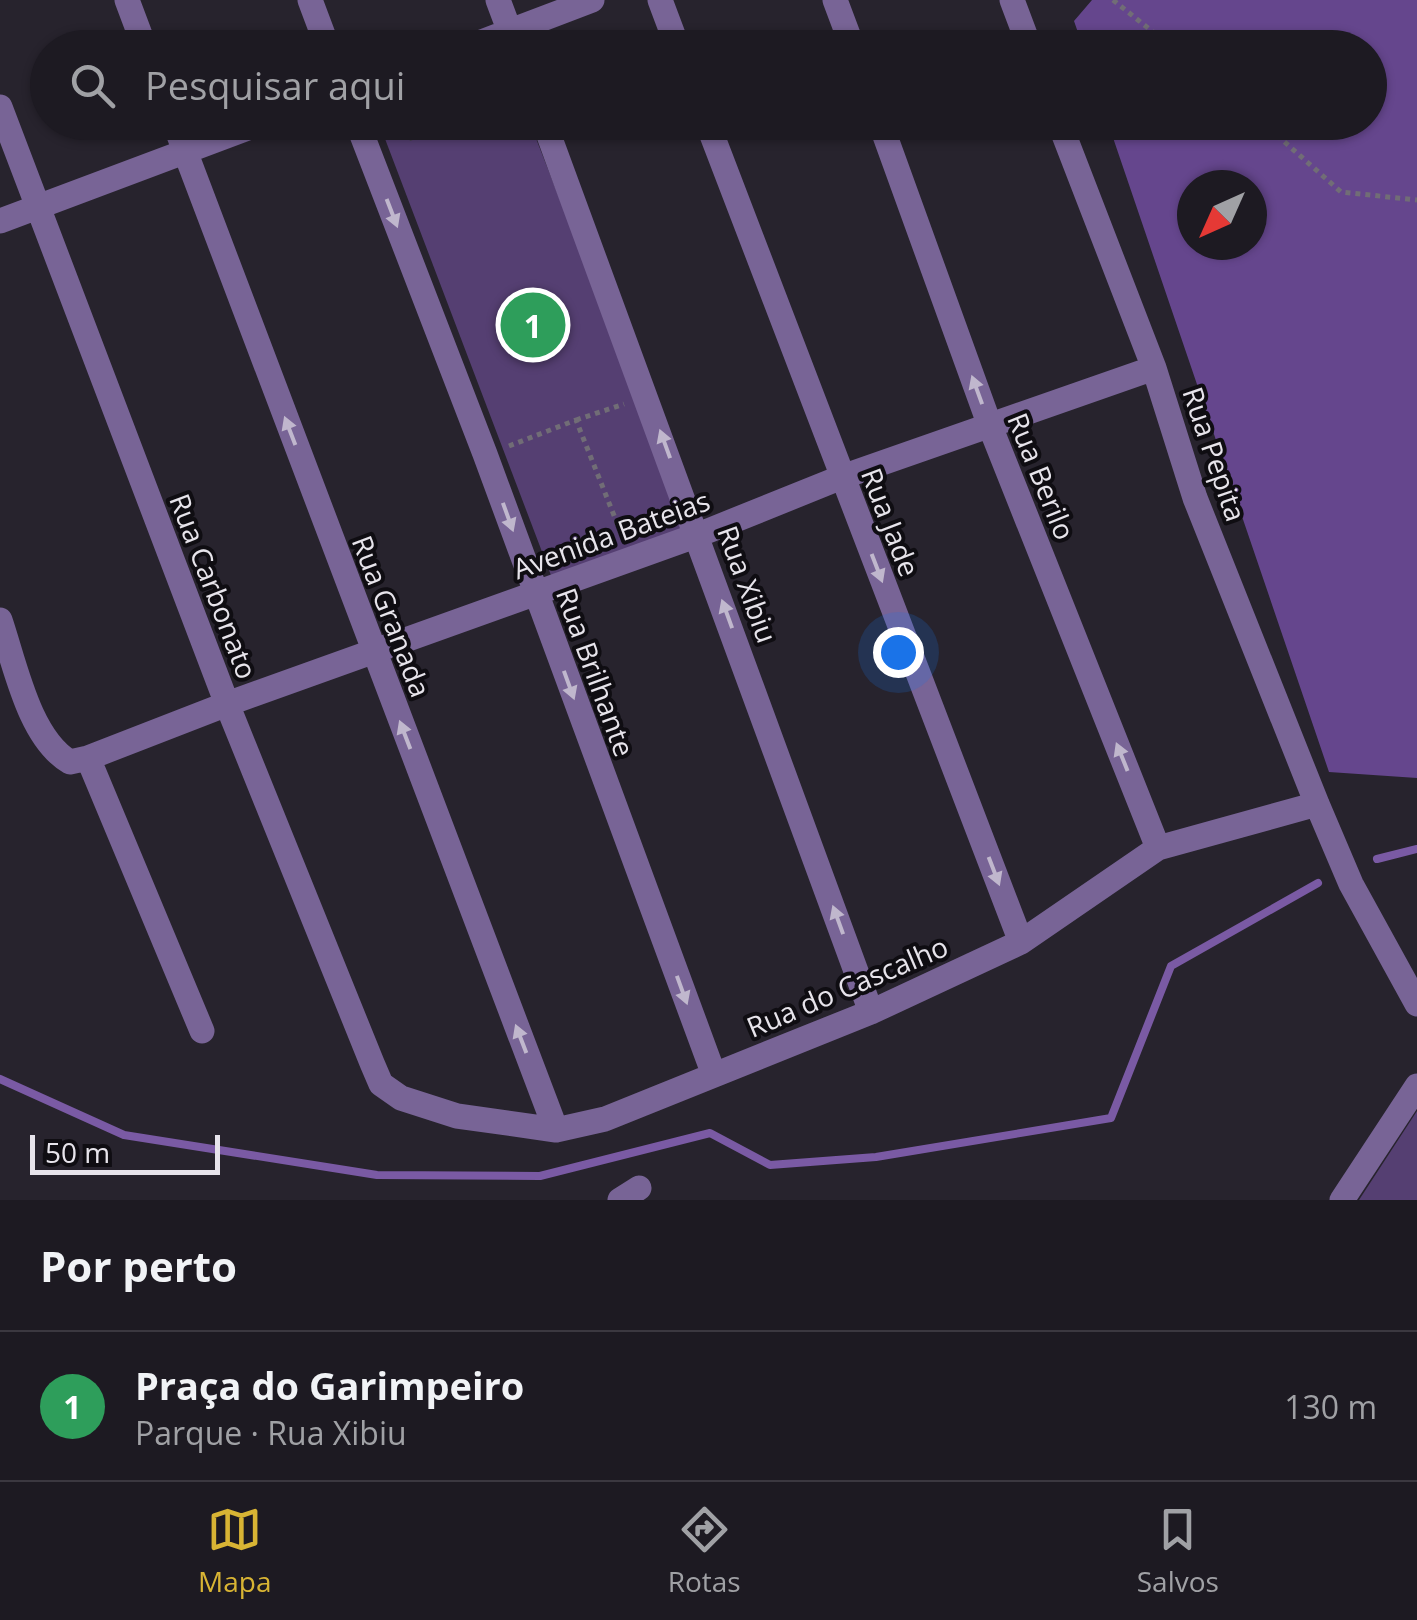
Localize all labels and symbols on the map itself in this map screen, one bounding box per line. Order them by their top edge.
north arrow [1177,170,1267,260]
one-way arrow [385,199,400,229]
pin: 1 [500,288,566,362]
one-way arrow [969,374,984,404]
street label: Rua Pepita [1174,382,1256,526]
street label: Rua Berilo [999,407,1085,545]
one-way arrow [282,416,297,446]
one-way arrow [657,428,672,458]
street label: Rua Jade [853,462,929,582]
street label: Avenida Bateias [507,481,715,587]
street label: Rua Carbonato [161,488,267,684]
one-way arrow [501,503,516,533]
street label: Rua Xibiu [709,520,787,648]
street label: Rua Granada [344,530,440,702]
one-way arrow [870,553,885,583]
street label: Rua Brilhante [548,583,644,761]
one-way arrow [719,599,734,629]
your location [873,627,924,678]
one-way arrow [562,670,577,700]
one-way arrow [397,720,412,750]
one-way arrow [1113,742,1129,772]
one-way arrow [987,857,1002,887]
one-way arrow [830,905,845,935]
street label: Rua do Cascalho [741,926,953,1046]
one-way arrow [675,975,690,1005]
one-way arrow [513,1023,528,1053]
scale bar [30,1130,220,1174]

